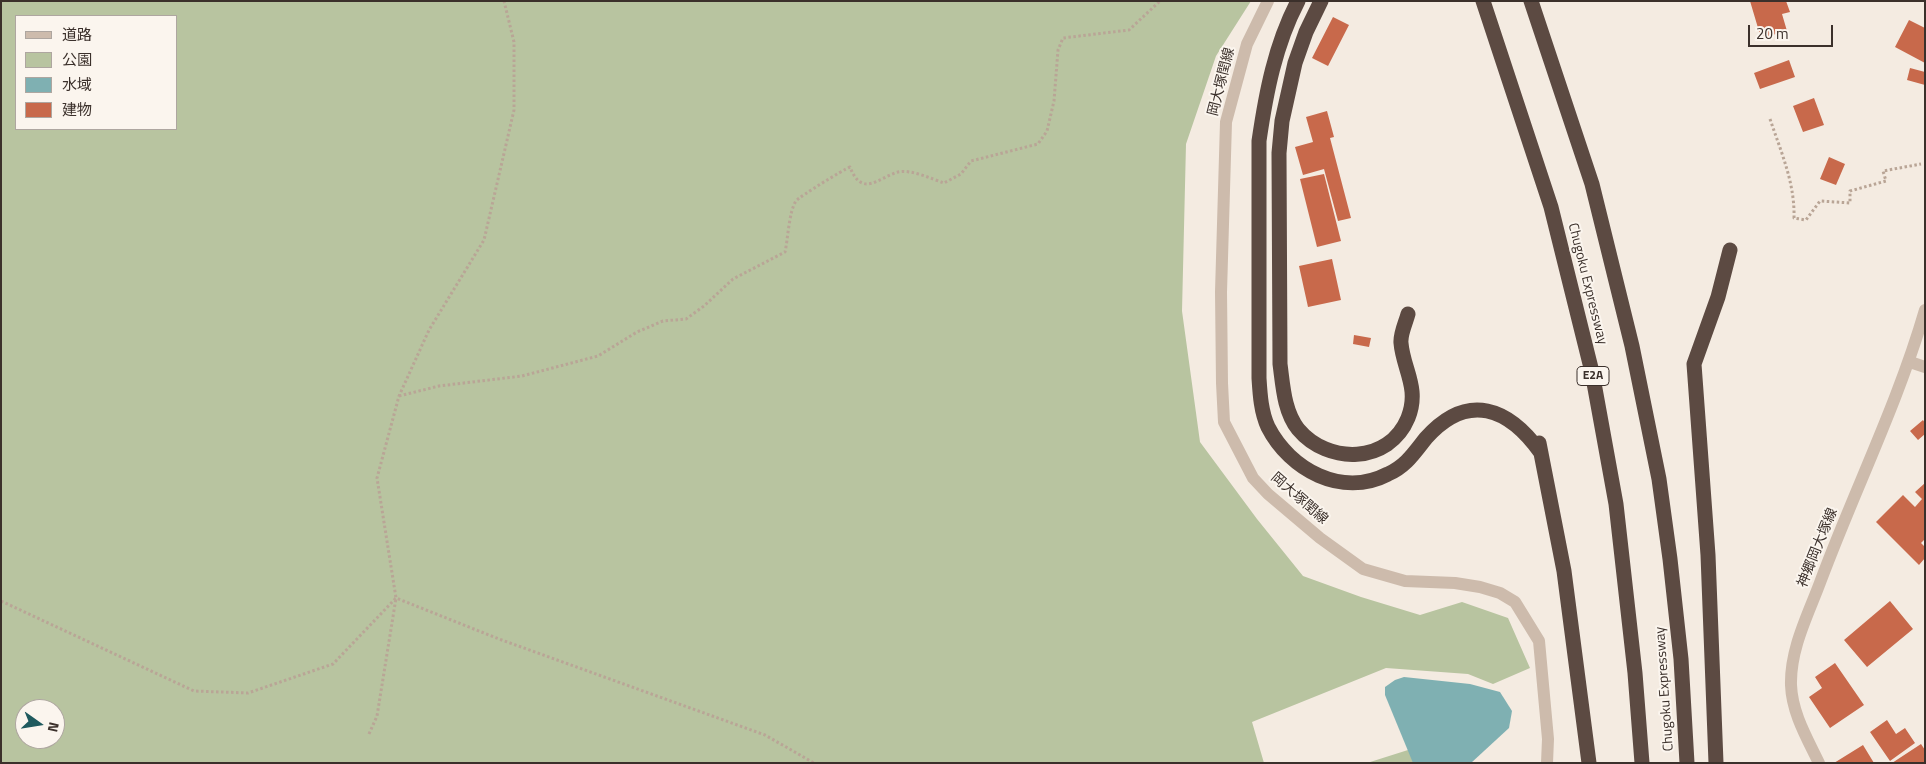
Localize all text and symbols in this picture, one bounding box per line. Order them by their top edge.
legend [15,15,178,130]
scale bar [1751,15,1836,47]
text: 20 m [1756,22,1789,45]
text: 道路 [62,23,92,46]
street label: 岡大塚閏線 [1205,46,1239,118]
text: 公園 [62,48,92,71]
text: 水域 [62,73,92,96]
text: 建物 [62,98,92,121]
street label: Chugoku Expressway [1564,221,1610,347]
road number: E2A [1577,366,1609,386]
street label: 岡大塚閏線 [1267,470,1331,528]
street label: 神郷岡大塚線 [1794,506,1842,590]
street label: Chugoku Expressway [1652,626,1678,752]
north arrow [15,699,65,749]
text: N [43,720,65,734]

